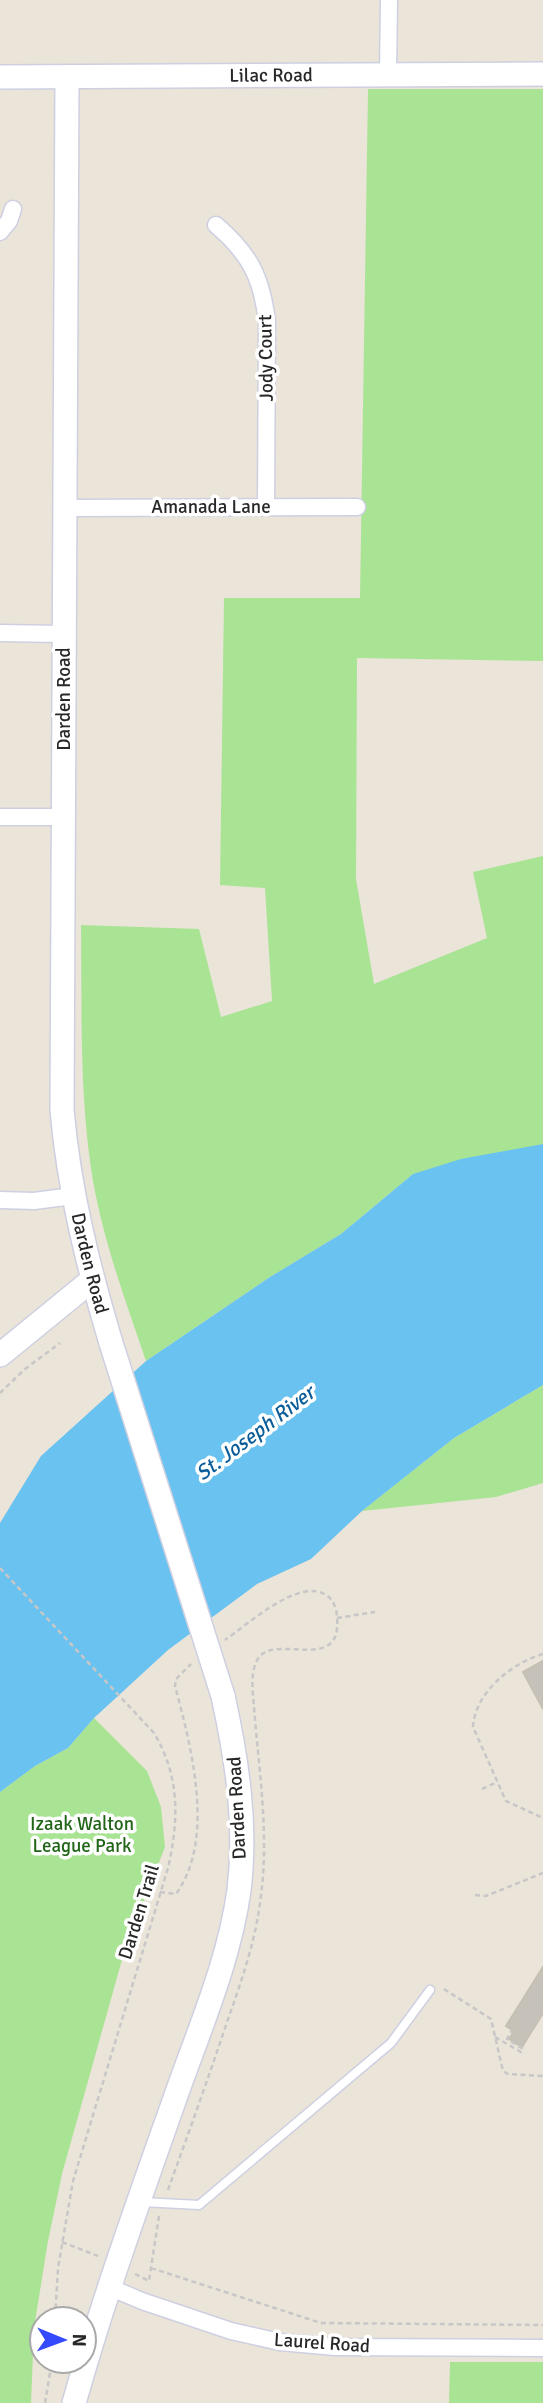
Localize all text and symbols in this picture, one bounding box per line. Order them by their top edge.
street label: Lilac Road [229,63,313,88]
street label: Jody Court [253,314,279,402]
street label: Amanada Lane [151,495,271,519]
street label: Darden Road [52,647,76,751]
street label: Darden Road [66,1211,114,1317]
water label: St. Joseph River [190,1378,322,1486]
street label: Darden Road [222,1756,252,1860]
park label: Izaak Walton League Park [30,1812,134,1858]
street label: Darden Trail [113,1861,165,1963]
north arrow [28,2305,98,2375]
street label: Laurel Road [273,2328,371,2358]
text: N [67,2333,91,2347]

